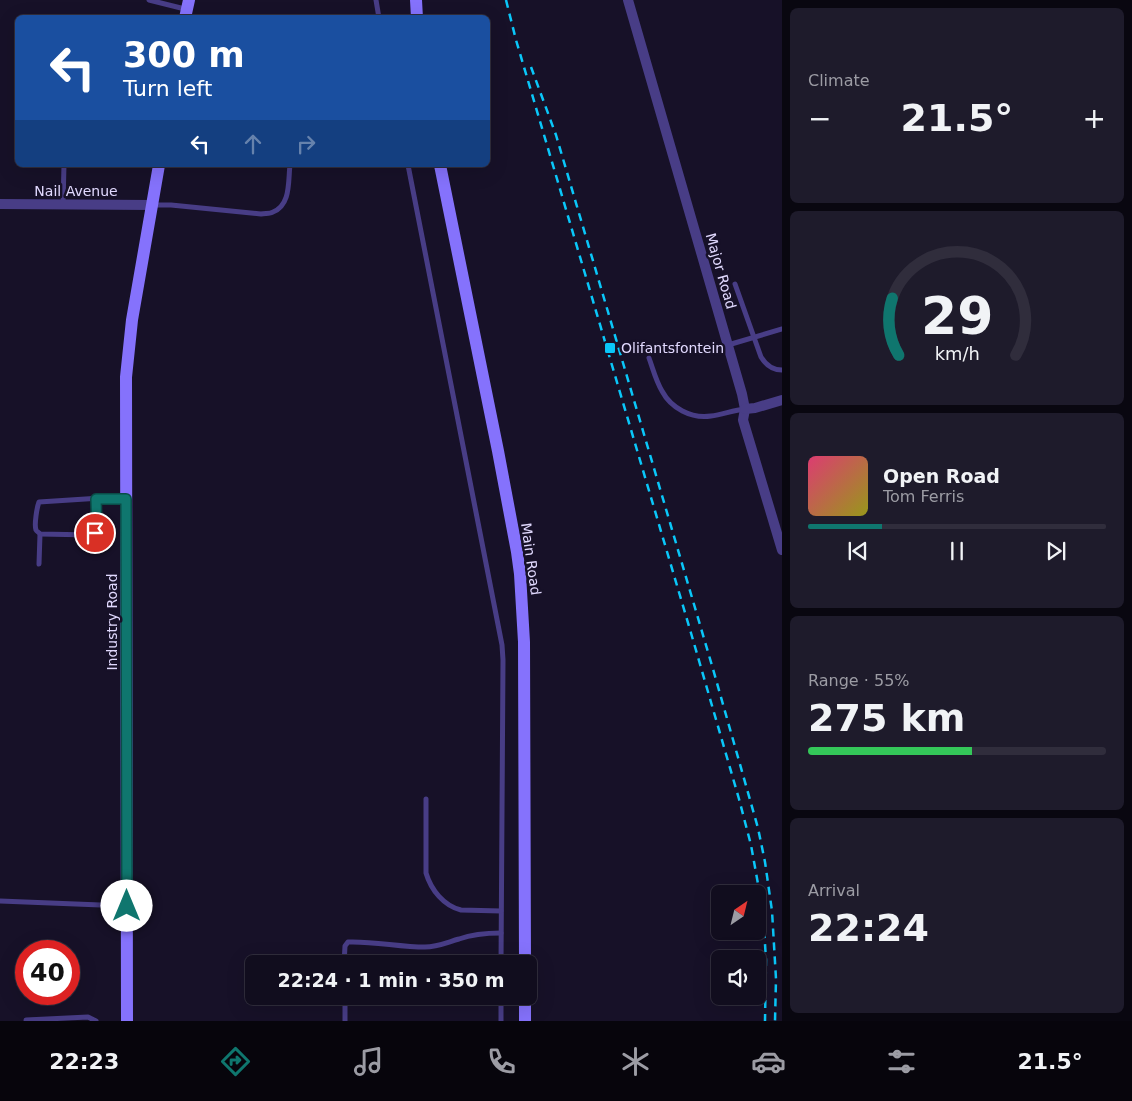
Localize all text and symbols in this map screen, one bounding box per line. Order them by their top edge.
icon: left [40,35,105,100]
text: 300 m [123,35,245,75]
text: Climate [808,71,870,90]
text: Turn left [123,76,212,101]
text: 21.5° [901,96,1013,140]
text: − [808,102,831,135]
text: + [1083,102,1106,135]
icon: left [186,130,214,158]
icon: ahead [239,130,267,158]
icon: right [292,130,320,158]
street label: Nail Avenue [34,183,118,199]
street label: Major Road [702,231,740,311]
text: 29 [921,286,993,346]
place label: Olifantsfontein [621,340,724,356]
marker: Olifantsfontein [603,341,617,355]
text: km/h [934,343,980,364]
text: Open Road [883,465,1000,487]
text: Tom Ferris [883,487,964,506]
pin [74,512,116,554]
icon: arrive [81,519,109,547]
street label: Main Road [518,522,544,596]
icon: previous [844,537,872,565]
icon: pause [943,537,971,565]
icon: next [1042,537,1070,565]
street label: Industry Road [104,573,120,671]
text: Range · 55% [808,671,910,690]
text: 275 km [808,696,965,740]
position arrow [100,879,152,931]
text: Arrival [808,881,860,900]
north arrow [711,885,766,940]
map controls [711,885,766,1005]
text: 22:24 [808,906,929,950]
speed limit sign: 40 [15,940,80,1005]
button: sound [711,950,766,1005]
text: 22:24 · 1 min · 350 m [277,969,505,991]
icon: directions [218,1044,253,1079]
icon: music [351,1044,386,1079]
icon: phone [484,1044,519,1079]
icon: climate [618,1044,653,1079]
icon: car [751,1044,786,1079]
icon: filters [884,1044,919,1079]
text: 22:23 [49,1049,119,1074]
text: 21.5° [1017,1049,1083,1074]

